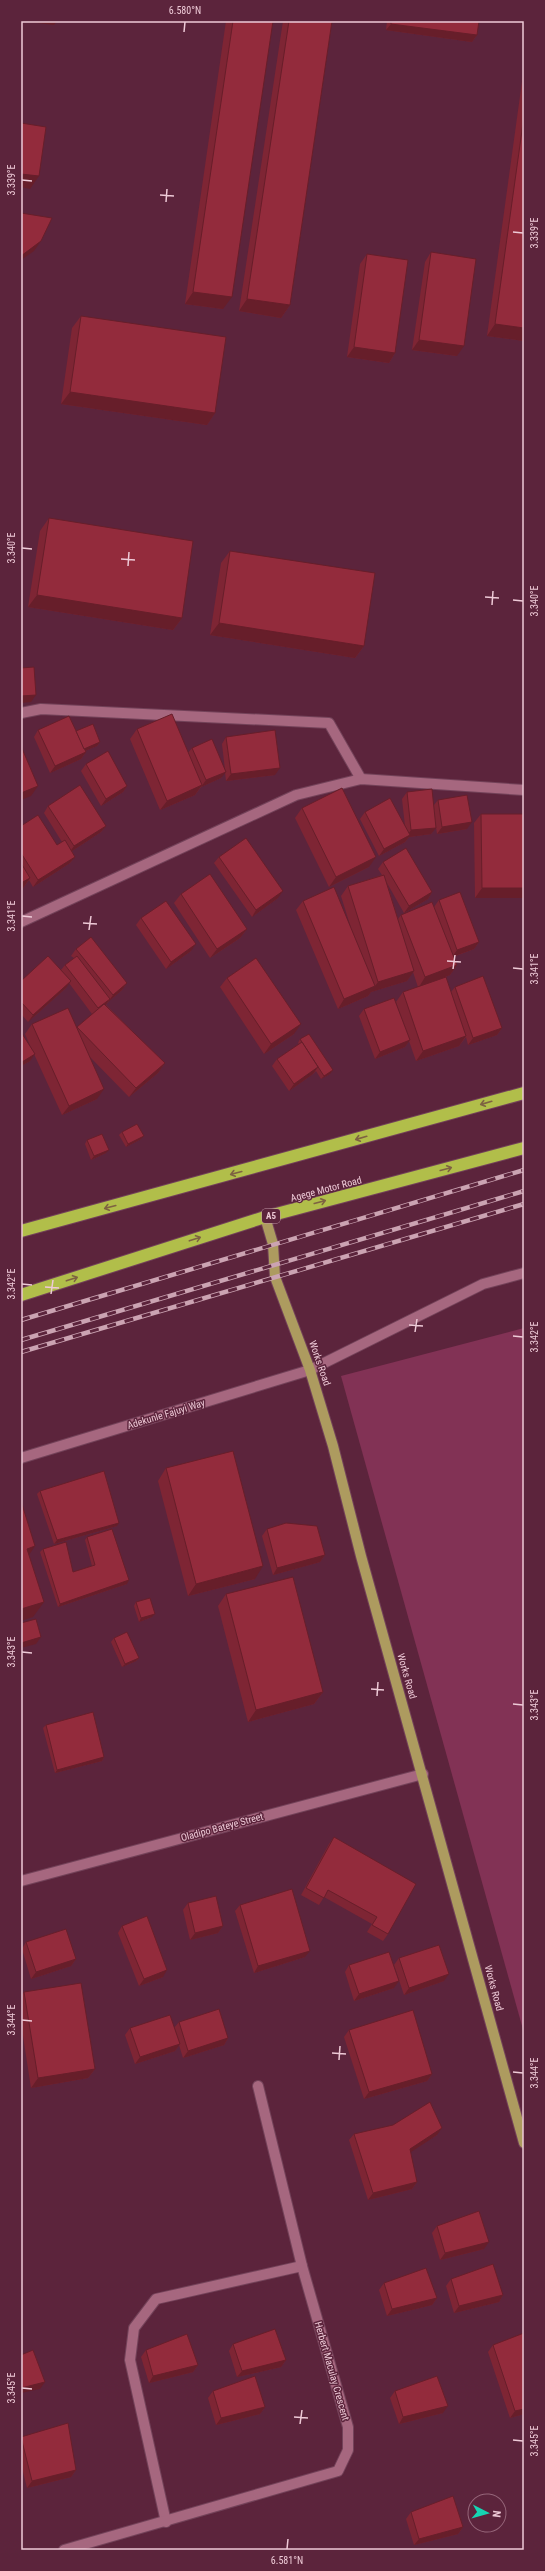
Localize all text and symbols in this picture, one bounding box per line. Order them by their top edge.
text: 6.580°N [169,5,201,16]
text: 3.339°E [6,164,17,196]
text: 3.339°E [529,217,540,249]
text: 3.340°E [6,532,17,564]
text: 3.340°E [529,585,540,617]
text: 3.341°E [6,900,17,932]
text: 3.341°E [529,953,540,985]
one-way arrow [480,1100,493,1107]
one-way arrow [355,1135,368,1142]
one-way arrow [439,1165,452,1172]
one-way arrow [230,1170,243,1177]
street label: Agege Motor Road [289,1174,363,1204]
one-way arrow [313,1198,326,1206]
one-way arrow [104,1203,117,1211]
road number: A5 [262,1209,280,1223]
one-way arrow [189,1235,201,1243]
text: 3.342°E [6,1268,17,1300]
one-way arrow [65,1275,78,1282]
text: 3.342°E [529,1321,540,1353]
street label: Works Road [307,1339,333,1387]
street label: Adekunle Fajuyi Way [126,1397,206,1431]
text: 3.343°E [6,1636,17,1668]
street label: Works Road [395,1652,419,1700]
text: 3.343°E [529,1689,540,1721]
street label: Oladipo Bateye Street [180,1811,264,1843]
street label: Works Road [483,1964,505,2012]
text: 3.344°E [6,2004,17,2036]
text: 3.344°E [529,2057,540,2089]
street label: Herbert Maculay Crescent [313,2320,351,2422]
text: 3.345°E [6,2372,17,2404]
text: 3.345°E [529,2425,540,2457]
north arrow [467,2493,507,2533]
text: N [490,2510,503,2518]
text: 6.581°N [271,2555,303,2566]

